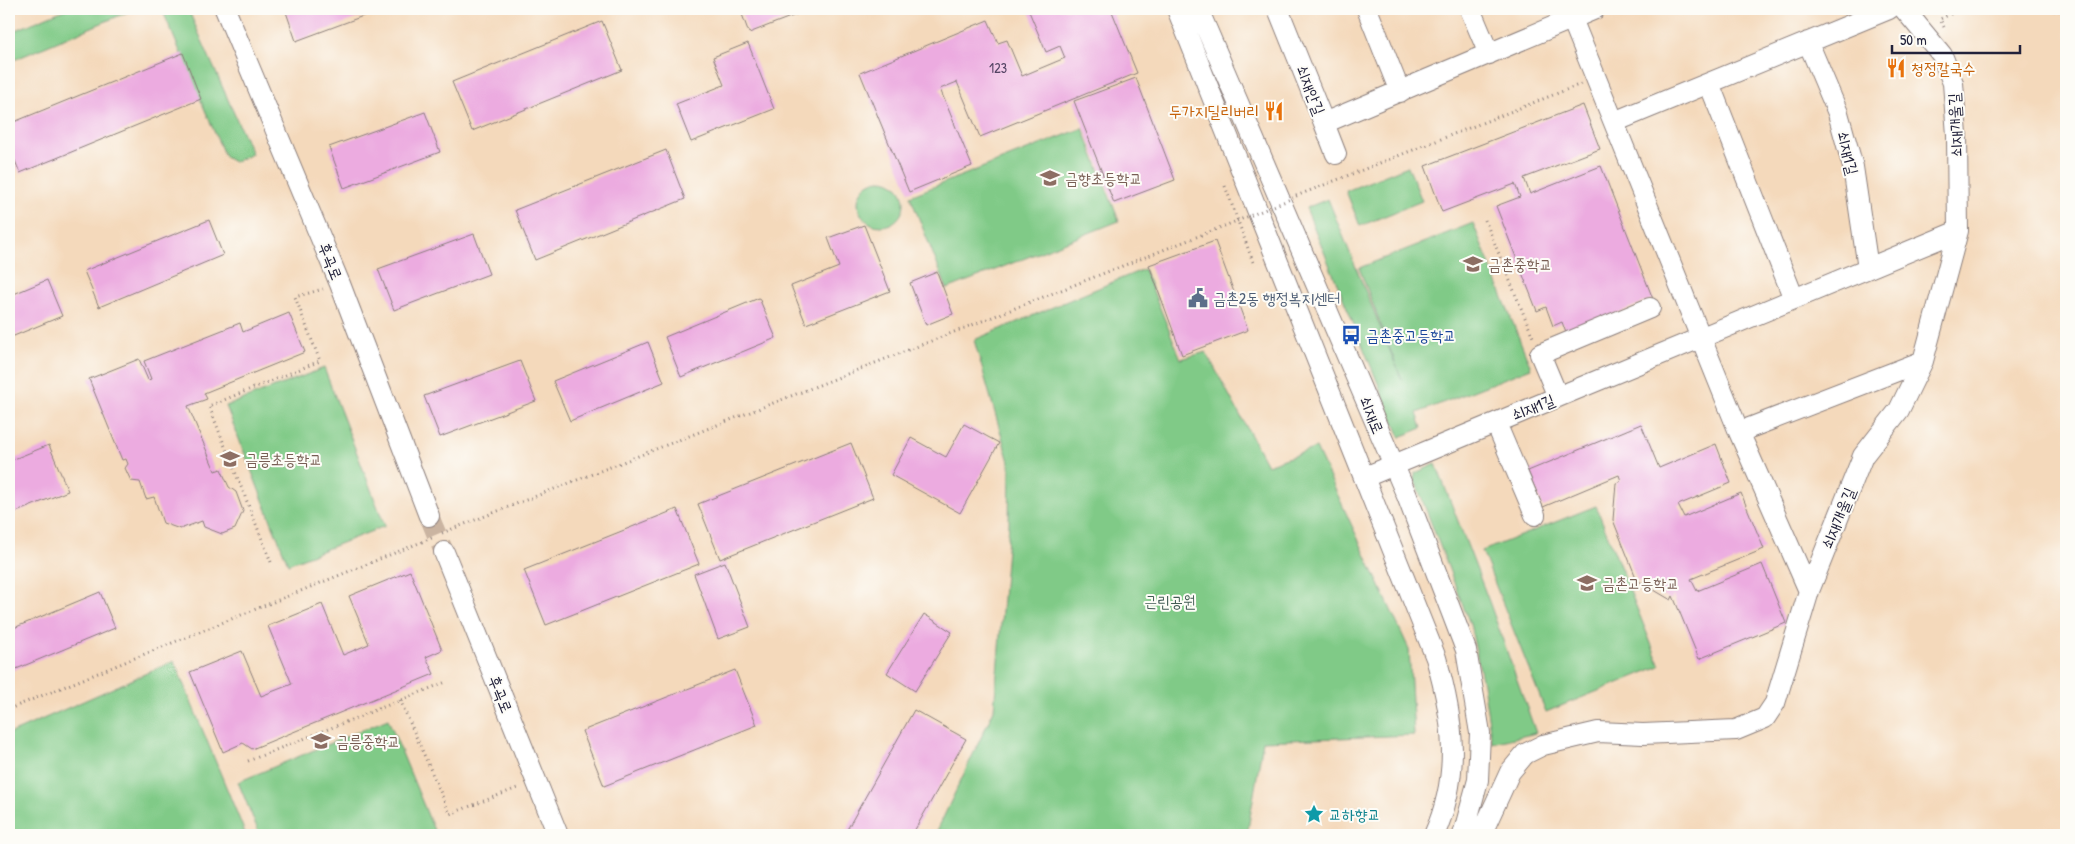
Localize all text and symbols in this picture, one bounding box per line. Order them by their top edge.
scale bar [1892,22,2020,54]
text: 50 m [1900,29,1927,50]
restaurant icon: 청정칼국수 [1885,57,1907,79]
place label: 청정칼국수 [1911,57,1976,79]
house number: 123 [989,58,1007,77]
street label: 쇠재안길 [1291,62,1331,118]
street label: 쇠재개울길 [1942,92,1968,158]
place label: 두가지딜리버리 [1169,100,1259,122]
restaurant icon: 두가지딜리버리 [1263,100,1285,122]
street label: 쇠재1길 [1832,129,1864,177]
school or university icon: 금향초등학교 [1039,167,1061,189]
place label: 금향초등학교 [1065,167,1142,189]
street label: 후곡로 [314,239,348,283]
school or university icon: 금촌중학교 [1462,253,1484,275]
place label: 금촌중학교 [1488,253,1552,275]
public building icon: 금촌2동 행정복지센터 [1187,287,1209,309]
place label: 금촌2동 행정복지센터 [1213,287,1340,309]
bus stop icon: 금촌중고등학교 [1340,324,1362,346]
place label: 금촌중고등학교 [1366,324,1456,346]
street label: 쇠재1길 [1508,388,1558,426]
street label: 쇠재로 [1354,393,1390,437]
school or university icon: 금릉초등학교 [219,448,241,470]
place label: 금릉초등학교 [245,448,322,470]
street label: 쇠재개울길 [1816,484,1860,552]
school or university icon: 금촌고등학교 [1576,572,1598,594]
place label: 금촌고등학교 [1602,572,1679,594]
park label: 근린공원 [1144,590,1196,612]
street label: 후곡로 [484,672,518,716]
school or university icon: 금릉중학교 [310,730,332,752]
place label: 금릉중학교 [336,730,400,752]
place icon: 교하향교 [1303,803,1325,825]
place label: 교하향교 [1329,803,1381,825]

